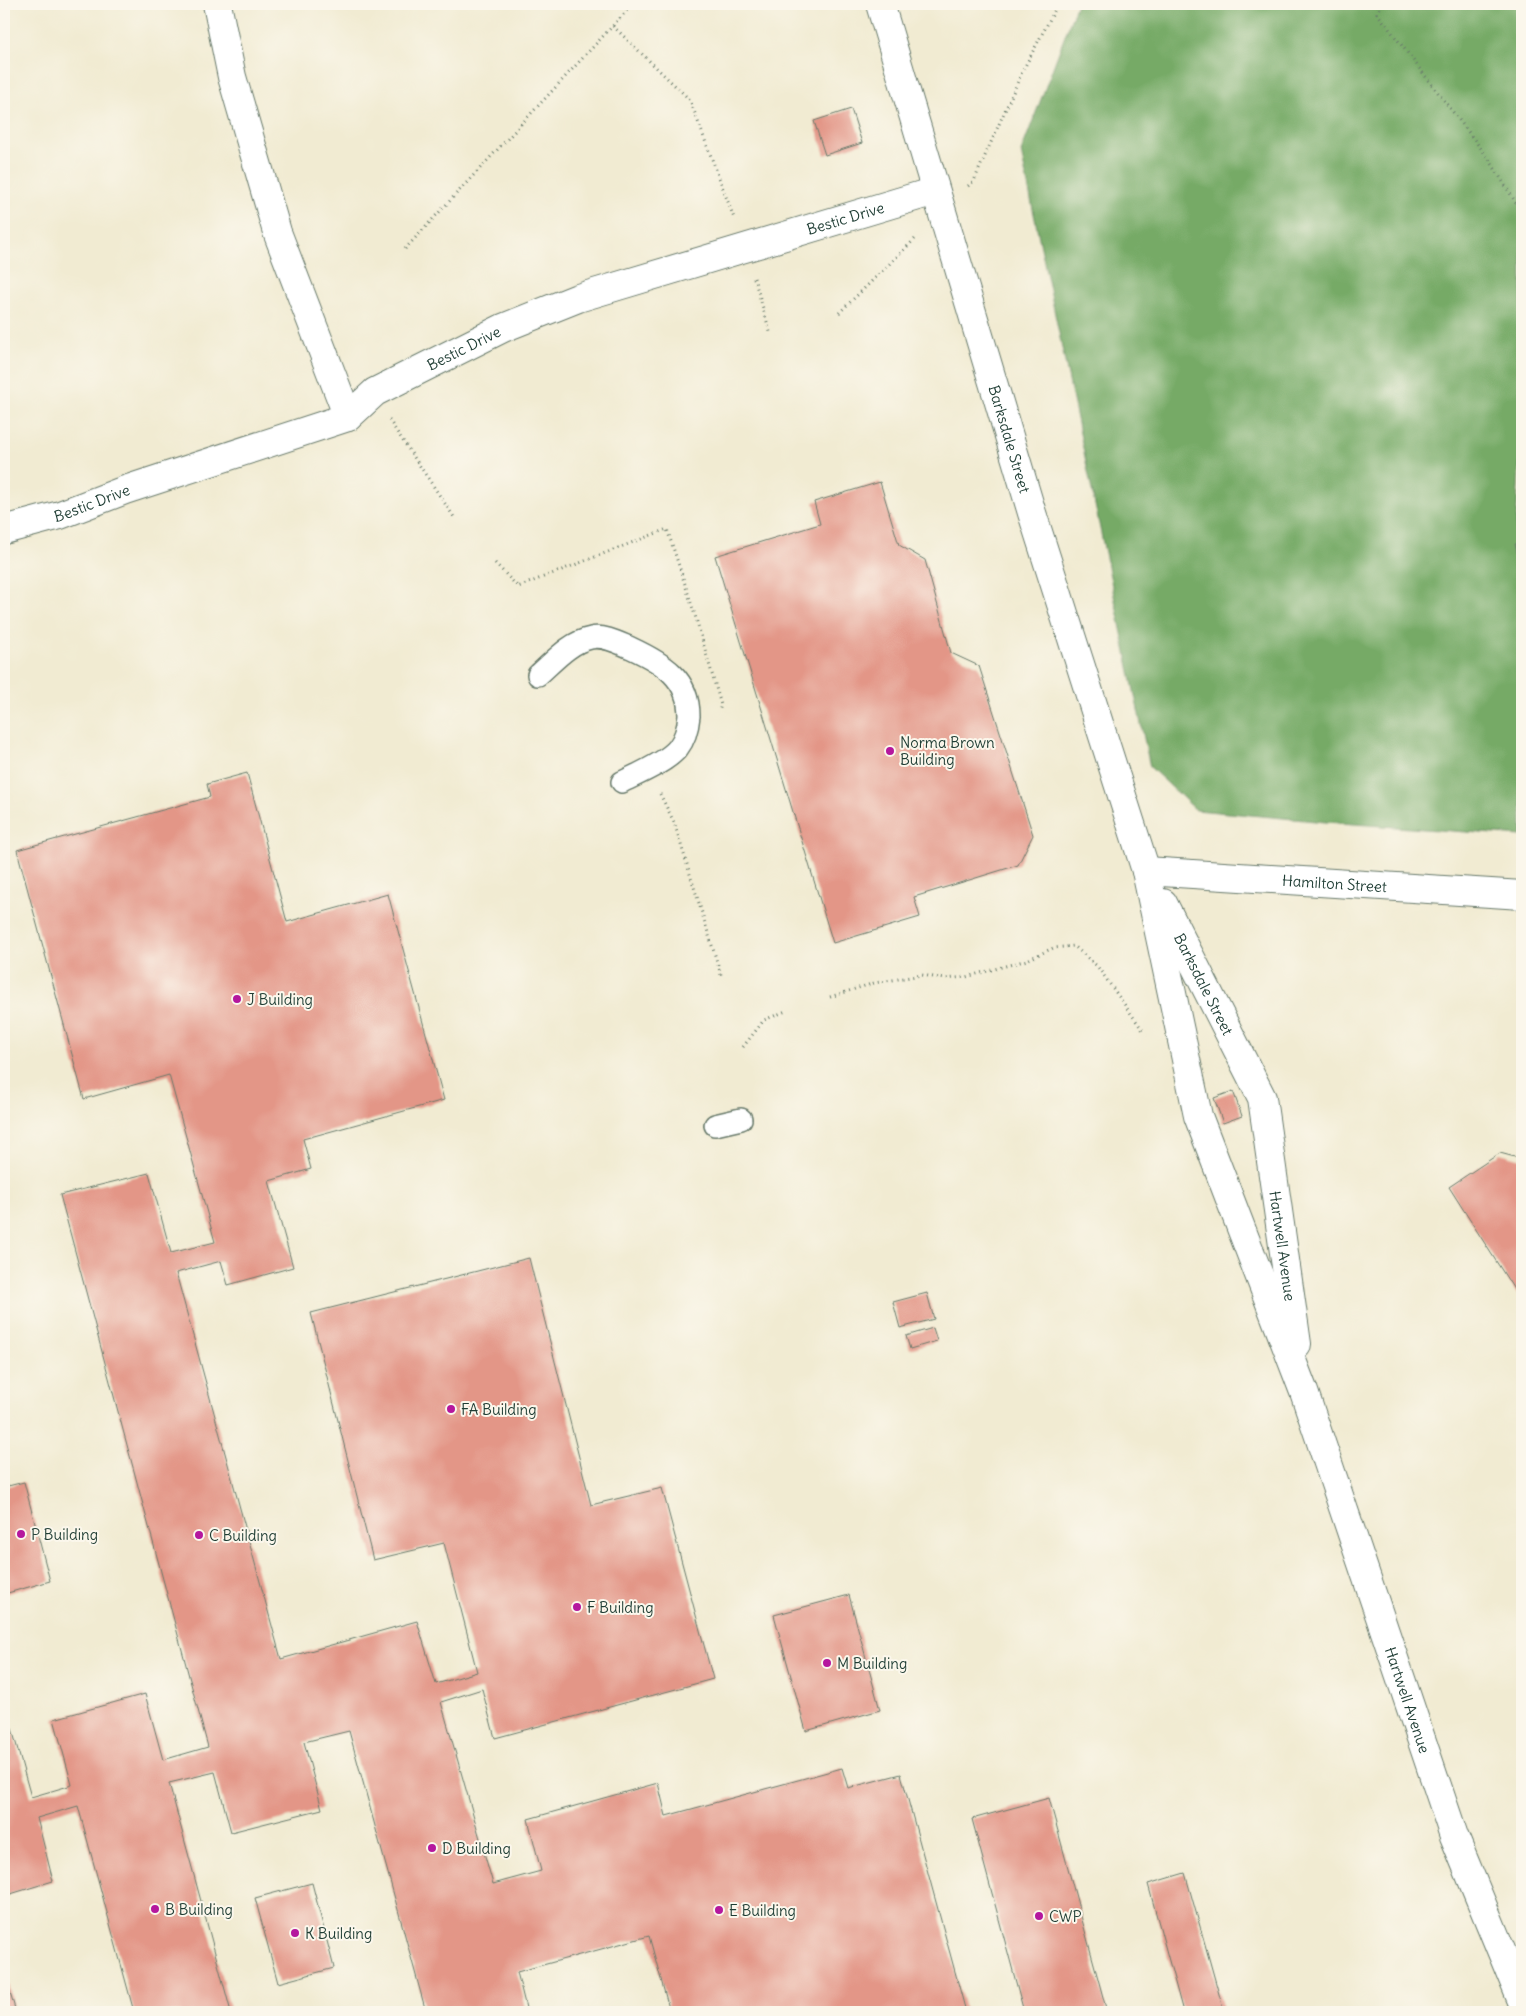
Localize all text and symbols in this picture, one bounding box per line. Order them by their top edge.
street label: Bestic Drive [804,197,886,238]
street label: Bestic Drive [424,321,503,374]
street label: Barksdale Street [985,383,1035,495]
street label: Bestic Drive [52,480,132,526]
place label: Norma Brown Building [900,733,995,769]
marker: Norma Brown Building [884,745,896,757]
street label: Hamilton Street [1282,870,1388,896]
street label: Barksdale Street [1170,930,1238,1038]
place label: J Building [247,990,313,1009]
marker: J Building [231,993,243,1005]
street label: Hartwell Avenue [1266,1189,1300,1302]
place label: FA Building [461,1400,537,1419]
marker: FA Building [445,1403,457,1415]
place label: P Building [31,1525,98,1544]
place label: C Building [209,1526,277,1545]
marker: P Building [15,1528,27,1540]
marker: C Building [193,1529,205,1541]
place label: F Building [587,1598,654,1617]
marker: F Building [571,1601,583,1613]
street label: Hartwell Avenue [1381,1644,1435,1756]
place label: M Building [837,1654,907,1673]
marker: M Building [821,1657,833,1669]
place label: D Building [442,1839,511,1858]
marker: D Building [426,1842,438,1854]
place label: B Building [165,1900,233,1919]
place label: E Building [729,1901,796,1920]
marker: B Building [149,1903,161,1915]
marker: E Building [713,1904,725,1916]
place label: CWP [1049,1907,1082,1926]
marker: CWP [1033,1910,1045,1922]
place label: K Building [305,1924,372,1943]
marker: K Building [289,1927,301,1939]

